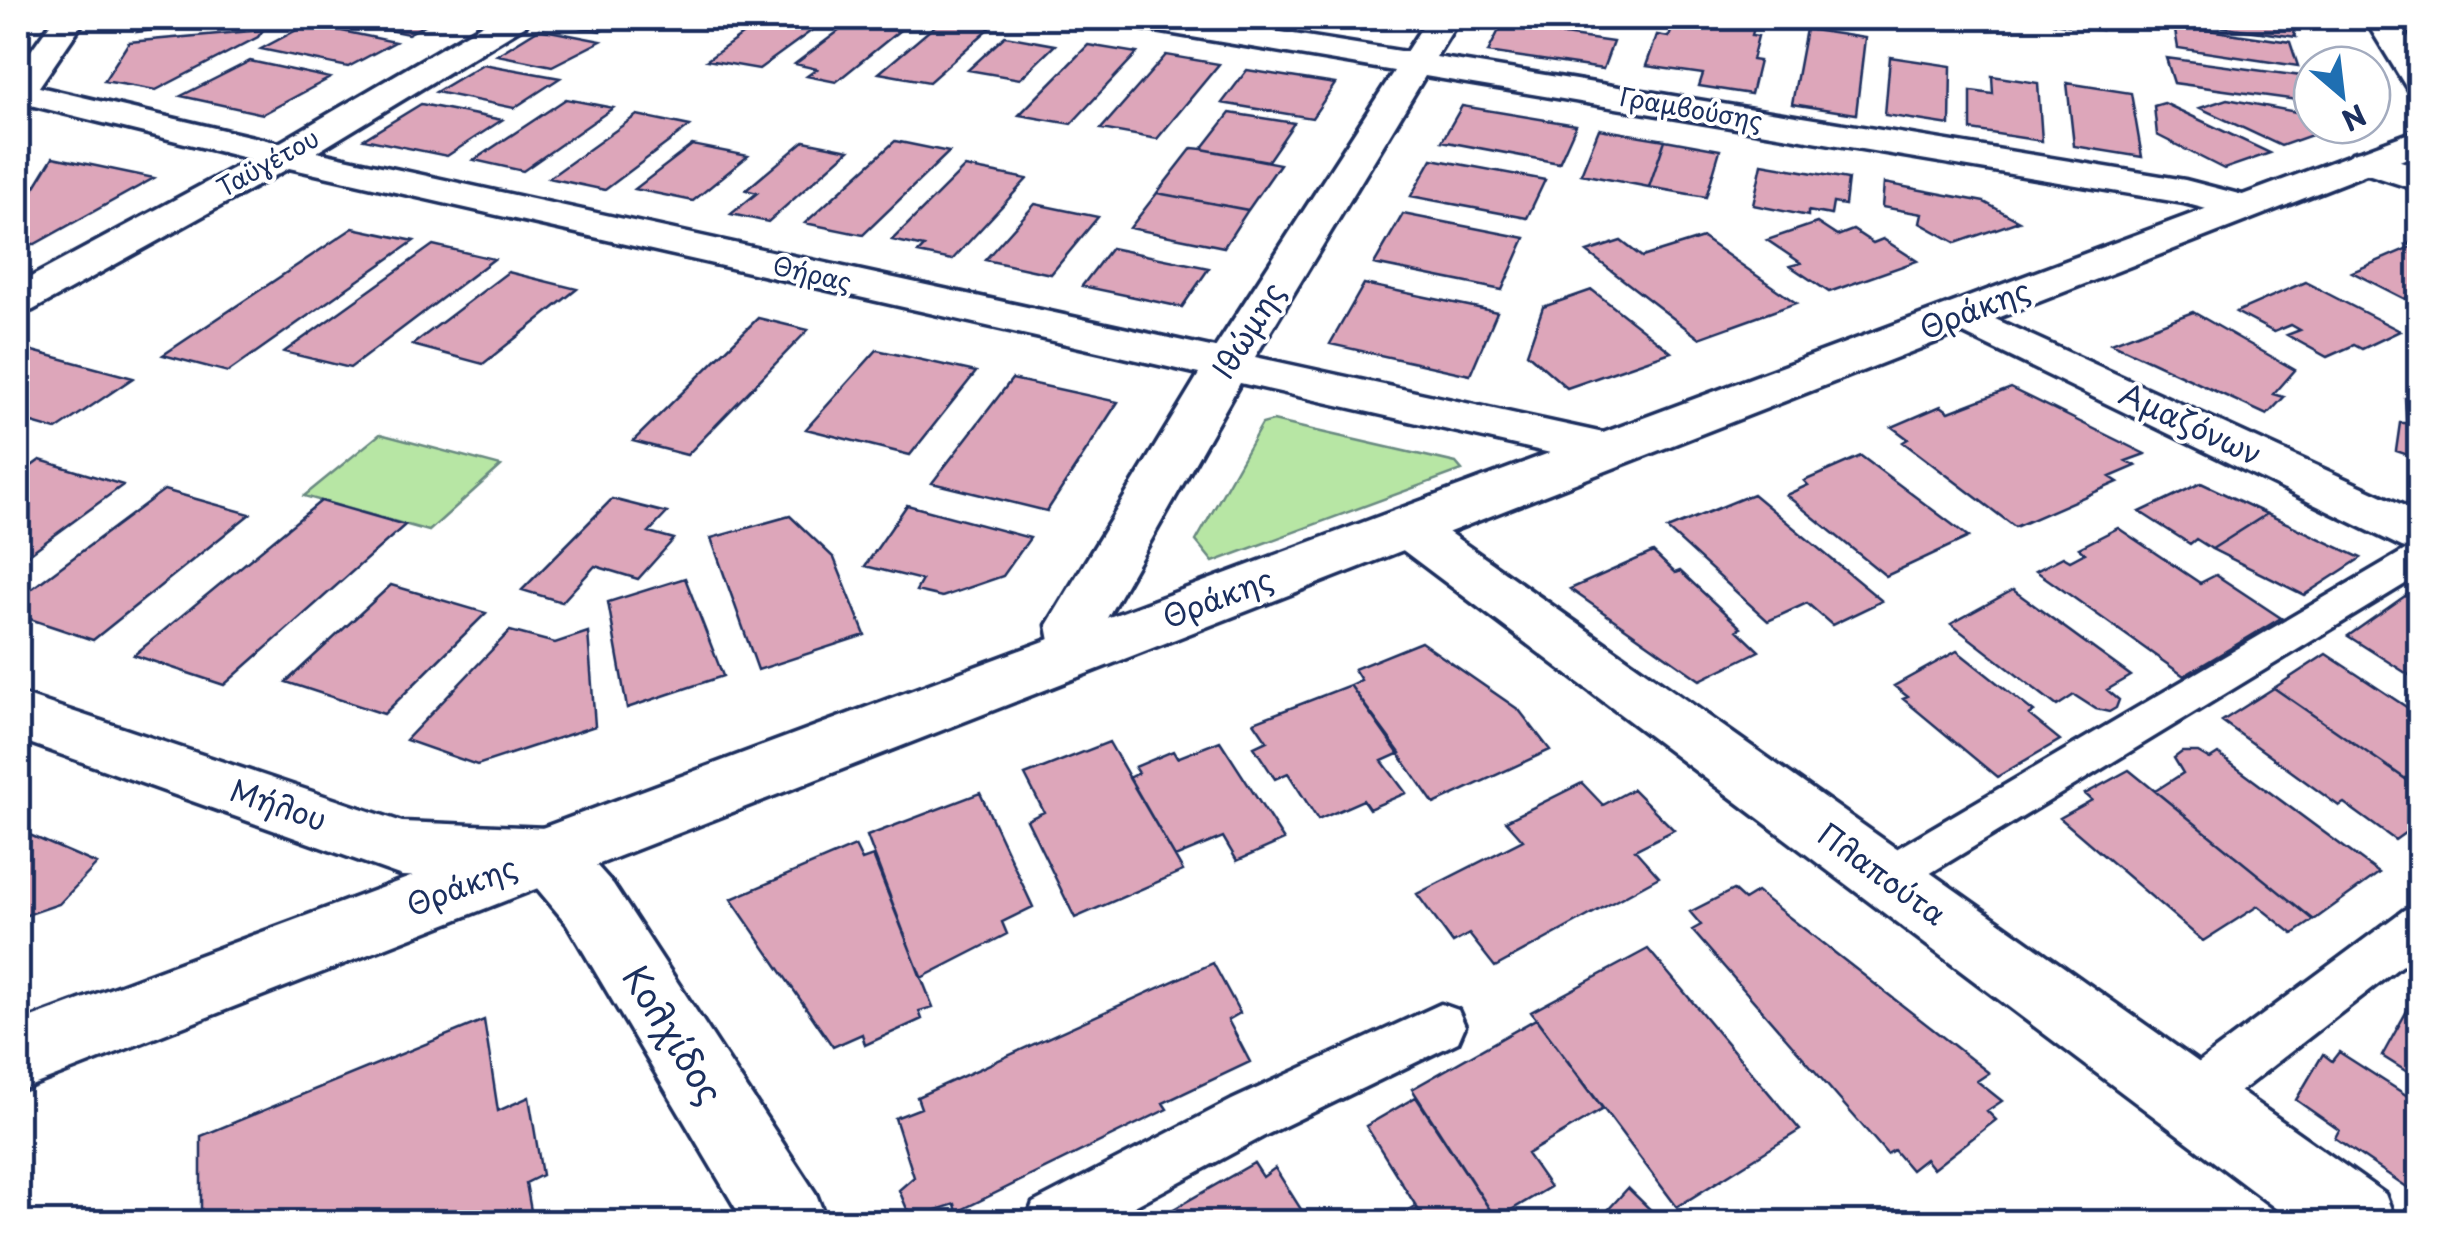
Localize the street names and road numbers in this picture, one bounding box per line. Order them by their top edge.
street label: Γραμβούσης [1617,77,1766,139]
street label: Ταϋγέτου [209,118,326,206]
street label: Θήρας [769,246,855,301]
street label: Θράκης [1912,266,2036,349]
street label: Ιθώμης [1200,273,1294,387]
street label: Αμαζόνων [2112,370,2270,475]
street label: Θράκης [1155,555,1279,638]
street label: Μήλου [224,766,333,841]
street label: Πλαπούτα [1809,811,1956,935]
street label: Θράκης [399,843,523,926]
street label: Κολχίδος [611,954,738,1113]

